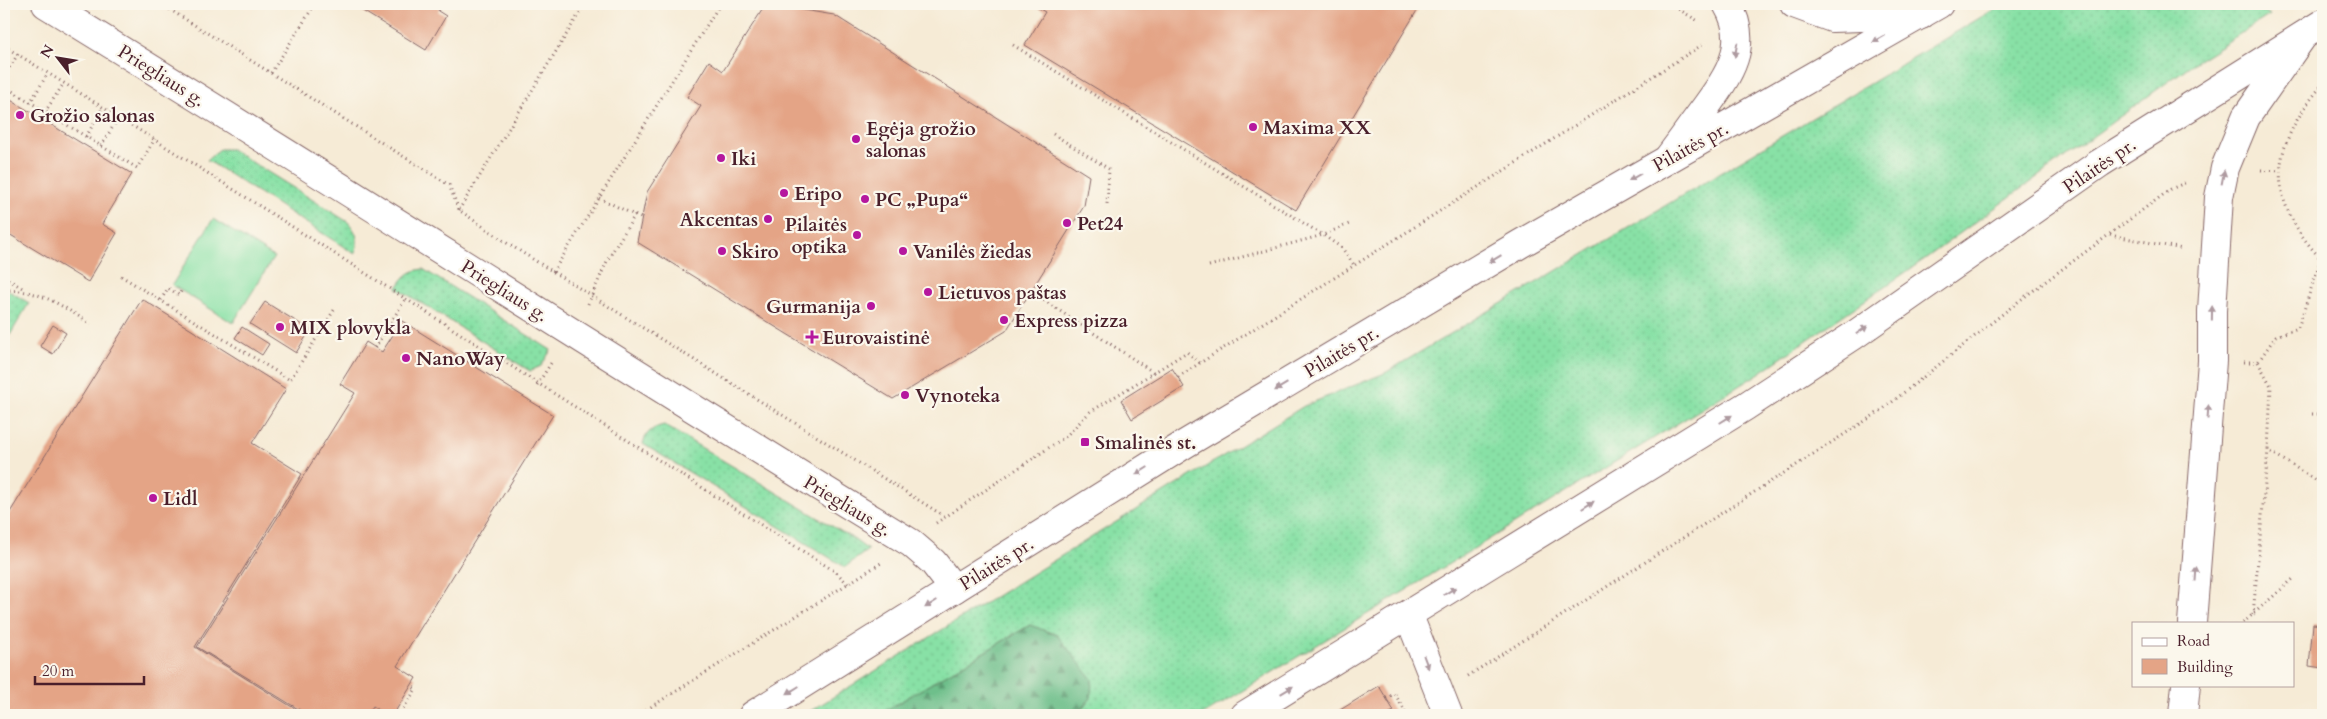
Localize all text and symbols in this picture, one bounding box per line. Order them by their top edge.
north arrow [32,32,82,82]
one-way arrow [1872,35,1885,44]
street label: Priegliaus g. [113,39,210,113]
text: N [36,41,59,62]
one-way arrow [1732,42,1740,57]
place label: Grožio salonas [30,103,155,129]
marker: Grožio salonas [14,109,26,121]
place label: Maxima XX [1263,115,1371,141]
street label: Pilaitės pr. [1648,115,1733,178]
place label: Egėja grožio salonas [866,116,976,164]
marker: Maxima XX [1247,121,1259,133]
street label: Pilaitės pr. [2058,132,2141,200]
marker: Egėja grožio salonas [850,133,862,145]
place label: Iki [731,146,756,172]
marker: Iki [715,152,727,164]
one-way arrow [2219,169,2227,185]
one-way arrow [1628,173,1642,182]
place label: Eripo [794,181,842,207]
marker: Eripo [778,187,790,199]
place label: PC „Pupa“ [875,187,968,213]
marker: PC „Pupa“ [859,193,871,205]
place label: Akcentas [680,207,758,233]
place label: Pet24 [1077,211,1124,237]
place label: Pilaitės optika [785,212,848,260]
marker: Akcentas [762,213,774,225]
marker: Pet24 [1061,217,1073,229]
marker: Pilaitės optika [851,229,863,241]
place label: Skiro [732,239,779,265]
place label: Vanilės žiedas [913,239,1031,265]
marker: Skiro [716,245,728,257]
marker: Vanilės žiedas [897,245,909,257]
street label: Priegliaus g. [456,254,553,328]
one-way arrow [1487,255,1502,263]
place label: Lietuvos paštas [938,280,1066,306]
marker: Lietuvos paštas [922,286,934,298]
place label: Gurmanija [766,294,862,320]
marker: Gurmanija [865,300,877,312]
one-way arrow [2209,304,2217,320]
place label: Express pizza [1014,308,1128,334]
marker: Express pizza [998,314,1010,326]
place label: MIX plovykla [290,315,411,341]
street label: Pilaitės pr. [1299,319,1384,384]
marker: MIX plovykla [274,321,286,333]
place label: Eurovaistinė [822,325,930,351]
one-way arrow [1855,325,1869,335]
marker: Eurovaistinė [806,331,818,343]
place label: NanoWay [416,346,505,372]
marker: NanoWay [400,352,412,364]
one-way arrow [1275,382,1288,391]
place label: Vynoteka [915,383,1001,409]
marker: Vynoteka [899,389,911,401]
one-way arrow [2205,404,2213,420]
one-way arrow [1719,414,1733,424]
place label: Smalinės st. [1095,430,1197,456]
marker: Smalinės st. [1079,436,1091,448]
one-way arrow [1136,466,1149,476]
street label: Priegliaus g. [799,469,896,542]
place label: Lidl [163,486,198,512]
marker: Lidl [147,492,159,504]
one-way arrow [1582,500,1595,510]
street label: Pilaitės pr. [955,531,1039,597]
one-way arrow [2192,566,2200,582]
one-way arrow [1443,586,1457,595]
one-way arrow [924,599,937,608]
legend [2132,622,2294,686]
text: Road [2177,631,2210,651]
scale bar [35,654,144,686]
one-way arrow [1422,655,1430,670]
text: Building [2177,657,2233,677]
text: 20 m [42,661,74,681]
one-way arrow [1280,685,1293,695]
one-way arrow [786,686,800,695]

